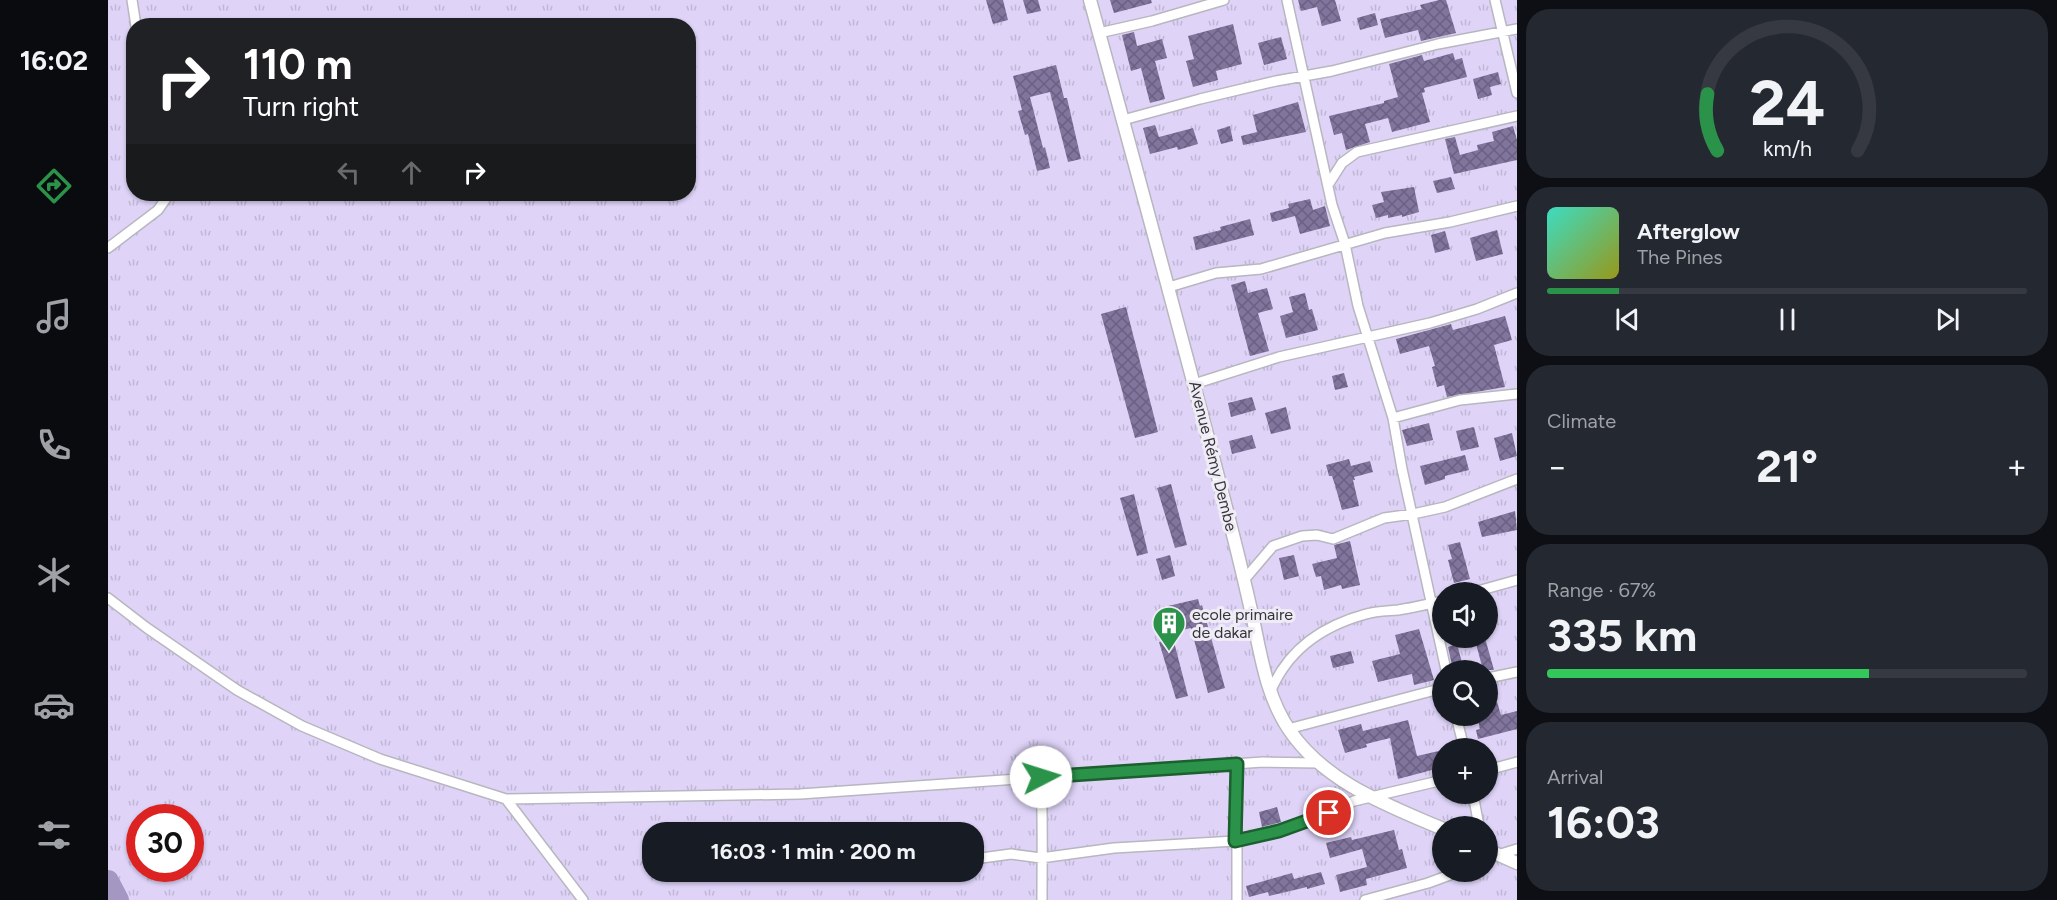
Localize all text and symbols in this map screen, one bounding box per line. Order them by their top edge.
text: 110 m [243,39,352,90]
icon: right [144,42,222,120]
text: 16:02 [20,44,88,77]
text: 24 [1749,66,1825,141]
text: Turn right [243,90,359,123]
text: km/h [1763,136,1811,161]
icon: left [332,156,365,189]
icon: ahead [395,156,428,189]
icon: right [458,156,491,189]
icon: directions [33,165,75,207]
text: Afterglow [1637,218,1740,245]
text: The Pines [1637,245,1723,269]
icon: music [33,295,75,337]
icon: previous [1611,303,1644,336]
icon: pause [1771,303,1804,336]
icon: next [1931,303,1964,336]
street label: Avenue Rémy Dembe [1185,379,1241,533]
text: Climate [1547,409,1616,433]
icon: phone [33,424,75,466]
text: 21° [1756,439,1818,493]
text: − [1547,447,1568,486]
text: + [2006,447,2027,486]
icon: climate [33,554,75,596]
text: Range · 67% [1547,578,1656,602]
map controls [1432,582,1498,882]
button: sound [1432,582,1498,648]
building icon: ecole primaire de dakar [1151,605,1187,652]
place label: ecole primaire de dakar [1192,605,1293,642]
text: 335 km [1547,608,1697,662]
button: search [1432,660,1498,726]
icon: car [33,684,75,726]
button: + [1432,738,1498,804]
position arrow [1009,745,1073,809]
text: Arrival [1547,765,1603,789]
pin [1303,787,1354,838]
text: 16:03 [1547,795,1660,849]
icon: arrive [1312,796,1345,829]
speed limit sign: 30 [126,804,204,882]
icon: filters [33,814,75,856]
button: − [1432,816,1498,882]
text: 16:03 · 1 min · 200 m [710,838,916,865]

